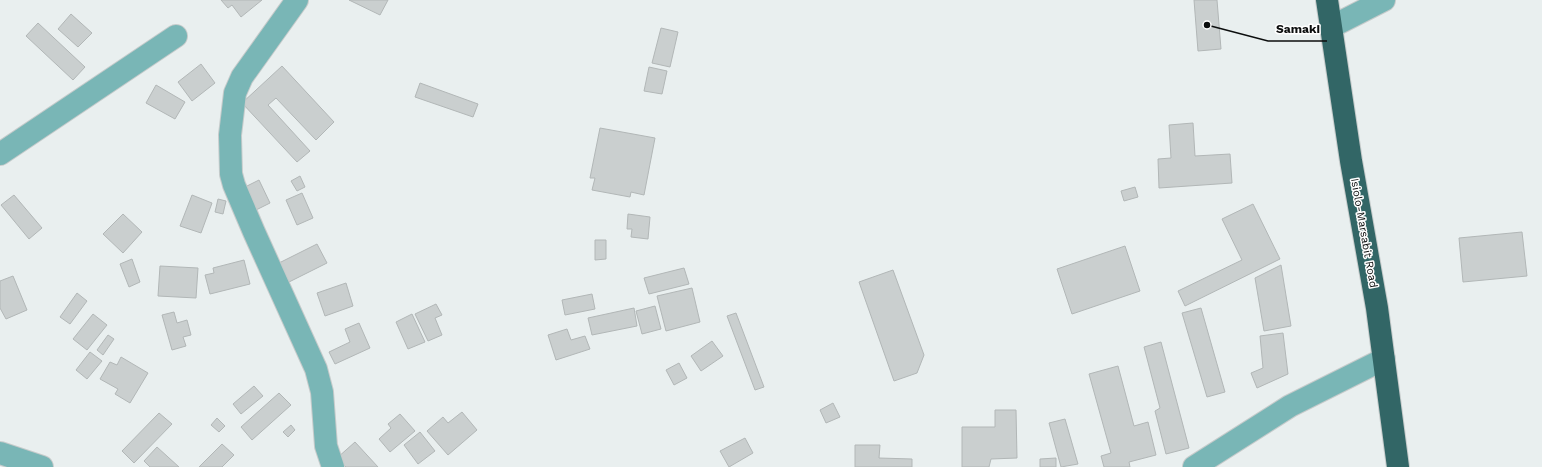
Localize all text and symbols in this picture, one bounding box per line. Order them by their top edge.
callout: Samaki [1268,17,1327,41]
text: Samaki [1276,22,1320,36]
street label: Isiolo-Marsabit Road [1348,177,1380,289]

